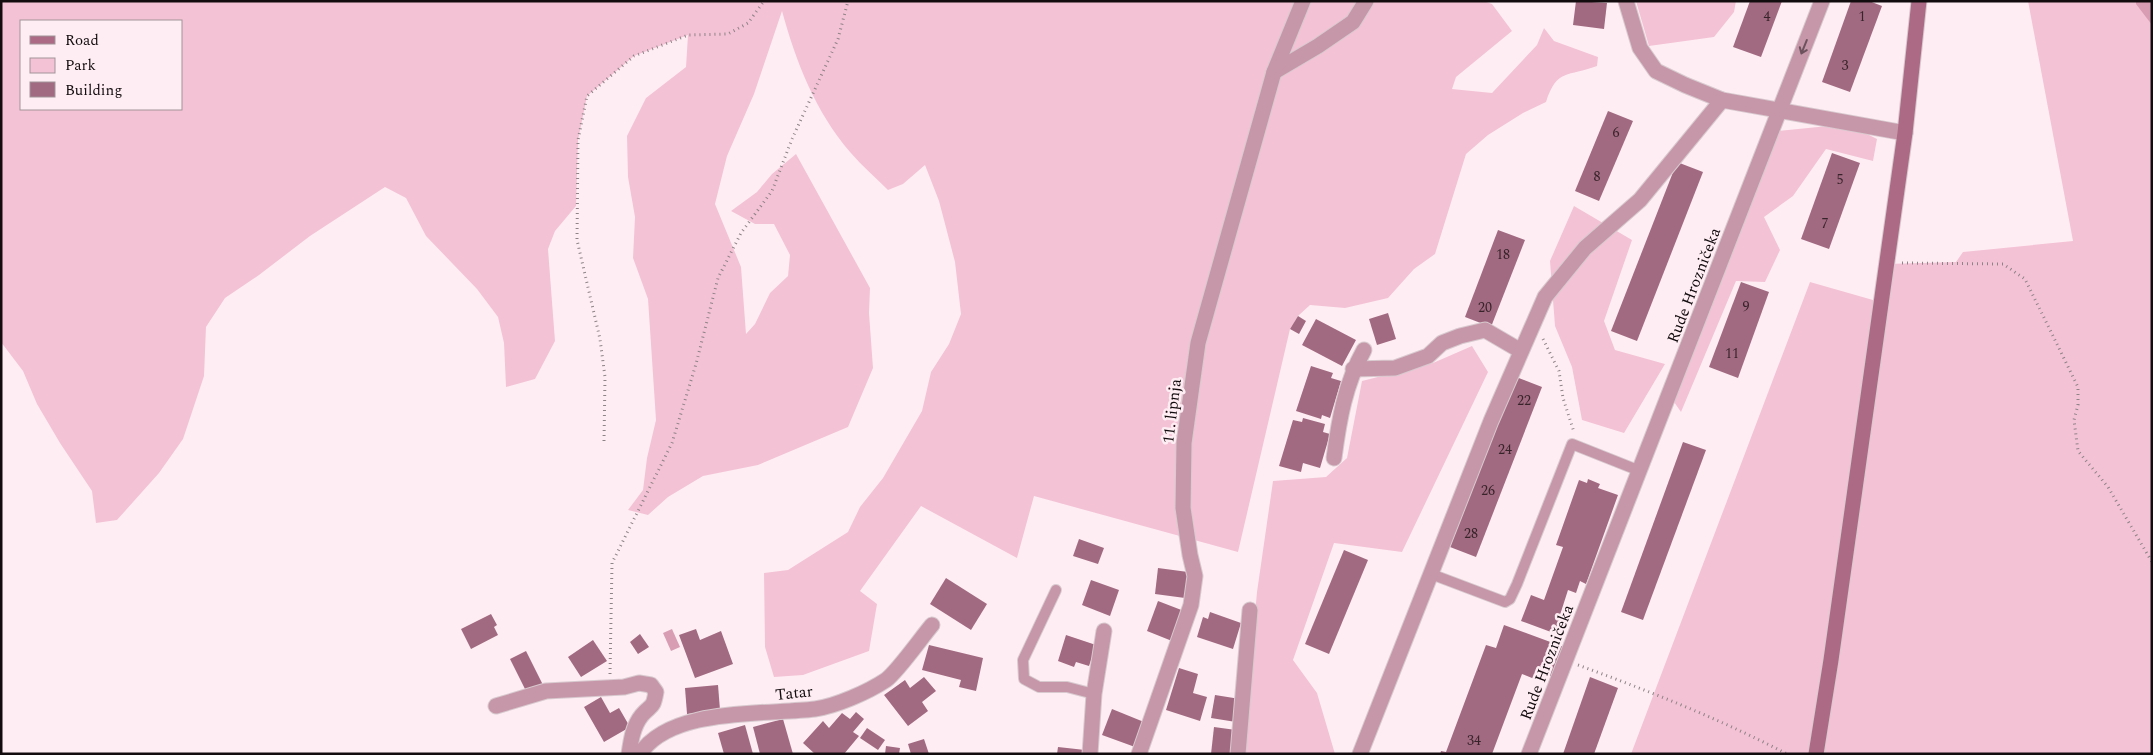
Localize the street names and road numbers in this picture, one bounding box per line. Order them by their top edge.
street label: Rude Hrozničeka [1661,224,1727,347]
street label: 11. lipnja [1156,377,1188,445]
street label: Rude Hrozničeka [1514,601,1580,724]
street label: Tatar [774,679,814,707]

